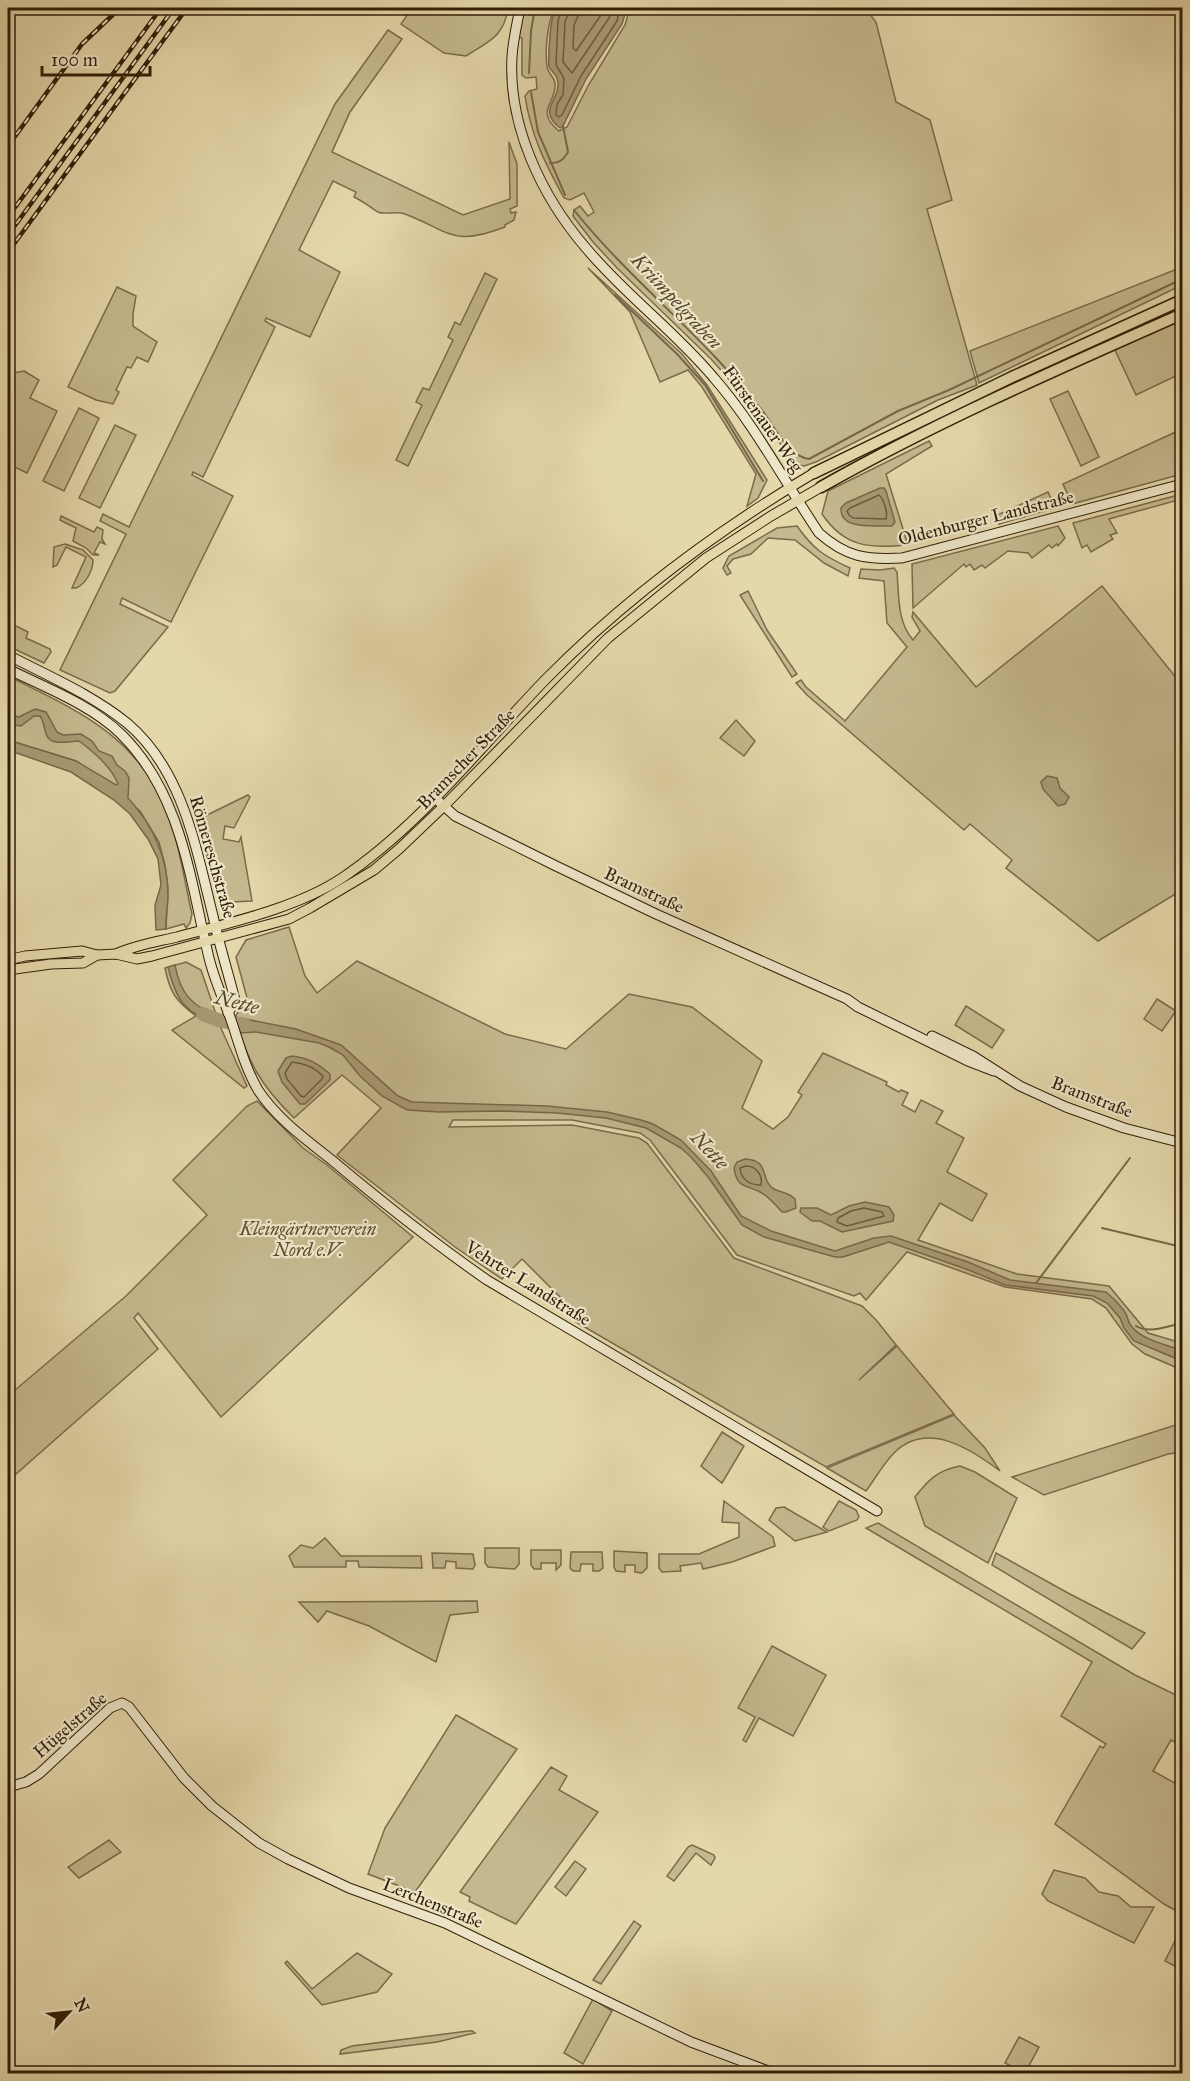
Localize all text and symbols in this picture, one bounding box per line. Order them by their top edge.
scale bar [42,39,150,77]
text: 100 m [51,49,98,71]
water label: Krümpelgraben [625,247,728,355]
street label: Fürstenauer Weg [717,361,808,478]
street label: Oldenburger Landstraße [896,486,1076,551]
street label: Bramscher Straße [412,704,520,814]
street label: Römereschstraße [185,793,241,921]
street label: Bramstraße [601,862,687,918]
water label: Nette [211,984,262,1019]
street label: Bramstraße [1048,1071,1136,1123]
water label: Nette [685,1125,734,1175]
park label: Kleingärtnerverein Nord e.V. [239,1218,377,1261]
street label: Vehrter Landstraße [460,1235,595,1330]
street label: Hügelstraße [29,1687,112,1764]
street label: Lerchenstraße [380,1873,486,1933]
north arrow [39,1982,99,2042]
text: N [70,1995,94,2016]

